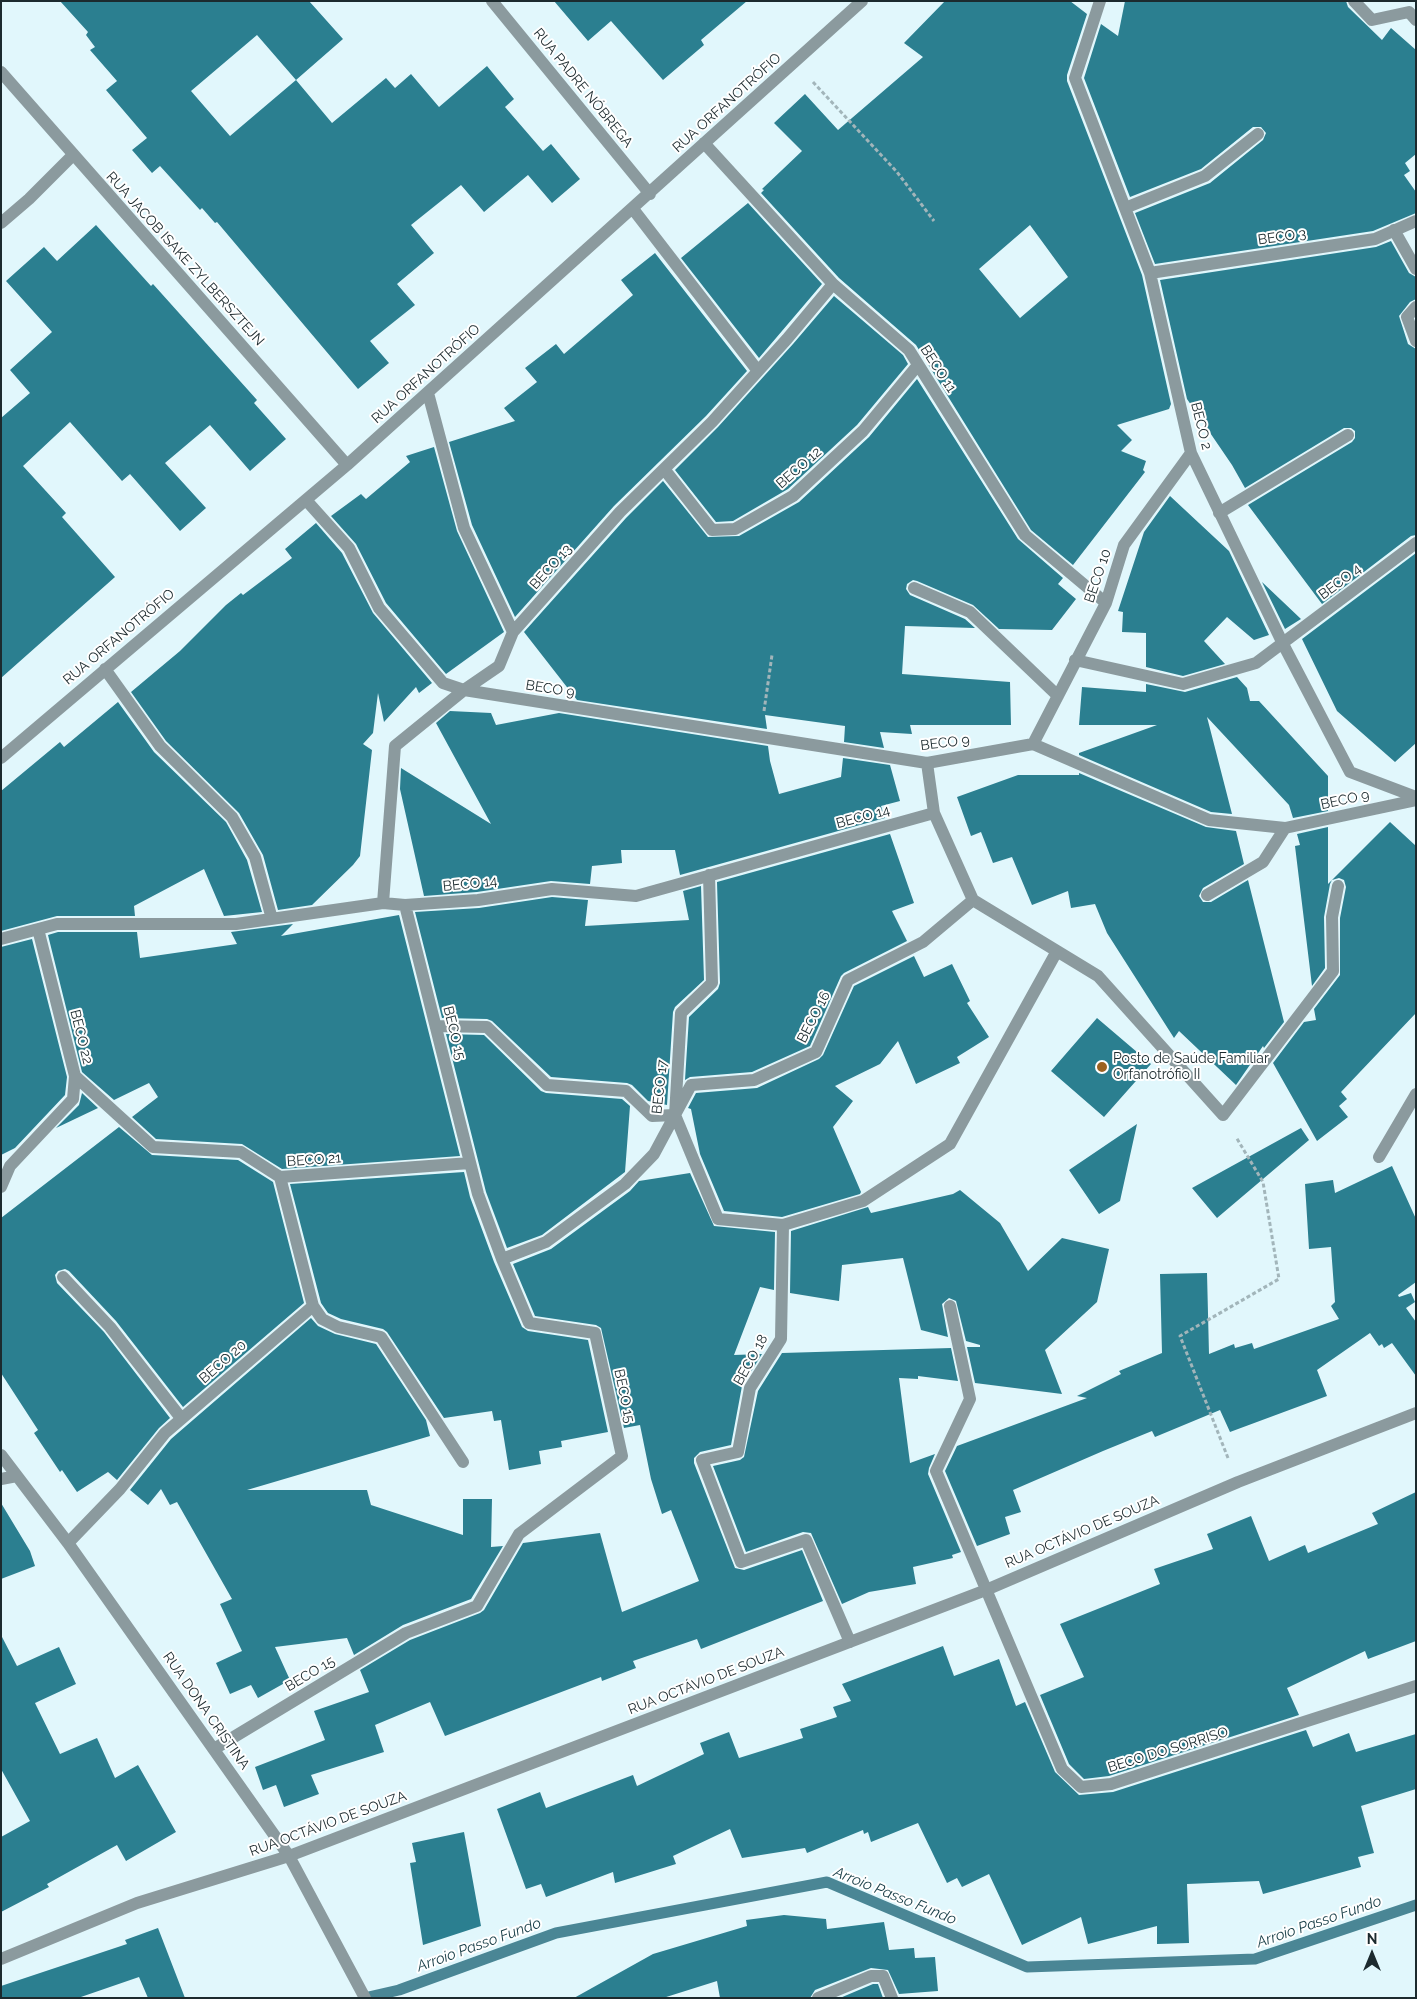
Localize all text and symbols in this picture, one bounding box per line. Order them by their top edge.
street label: RUA PADRE NÓBREGA [530,25,636,151]
street label: RUA ORFANOTRÓFIO [669,50,785,156]
street label: RUA JACOB ISAKE ZYLBERSZTEJN [102,169,268,349]
street label: BECO 3 [1257,225,1307,249]
street label: RUA ORFANOTRÓFIO [368,321,484,427]
street label: BECO 11 [916,342,960,396]
street label: BECO 2 [1187,400,1215,452]
street label: BECO 12 [773,444,825,492]
street label: BECO 13 [526,541,576,593]
street label: BECO 10 [1081,547,1115,605]
street label: BECO 4 [1315,561,1365,603]
street label: RUA ORFANOTRÓFIO [60,585,178,689]
street label: BECO 9 [524,677,576,701]
street label: BECO 9 [919,732,971,754]
street label: BECO 9 [1319,787,1371,813]
street label: BECO 14 [834,802,892,832]
street label: BECO 14 [442,873,498,895]
street label: BECO 16 [794,988,834,1046]
street label: BECO 15 [439,1004,469,1062]
street label: BECO 22 [66,1008,96,1066]
place label: Posto de Saúde Familiar Orfanotrófio II [1113,1051,1269,1084]
street label: BECO 17 [649,1059,671,1115]
marker: Posto de Saúde Familiar Orfanotrófio II [1095,1060,1109,1074]
street label: BECO 21 [286,1150,342,1170]
street label: BECO 18 [730,1332,772,1388]
street label: BECO 20 [196,1337,250,1387]
street label: BECO 15 [610,1367,638,1425]
street label: RUA OCTÁVIO DE SOUZA [1002,1492,1162,1572]
street label: RUA OCTÁVIO DE SOUZA [626,1643,786,1719]
street label: RUA DONA CRISTINA [159,1649,253,1773]
street label: BECO 15 [282,1653,338,1695]
street label: BECO DO SORRISO [1106,1724,1230,1776]
street label: RUA OCTÁVIO DE SOUZA [247,1788,409,1860]
water label: Arroio Passo Fundo [831,1863,959,1929]
water label: Arroio Passo Fundo [1254,1892,1384,1952]
water label: Arroio Passo Fundo [414,1914,544,1976]
north arrow [1347,1929,1397,1979]
text: N [1367,1931,1377,1947]

